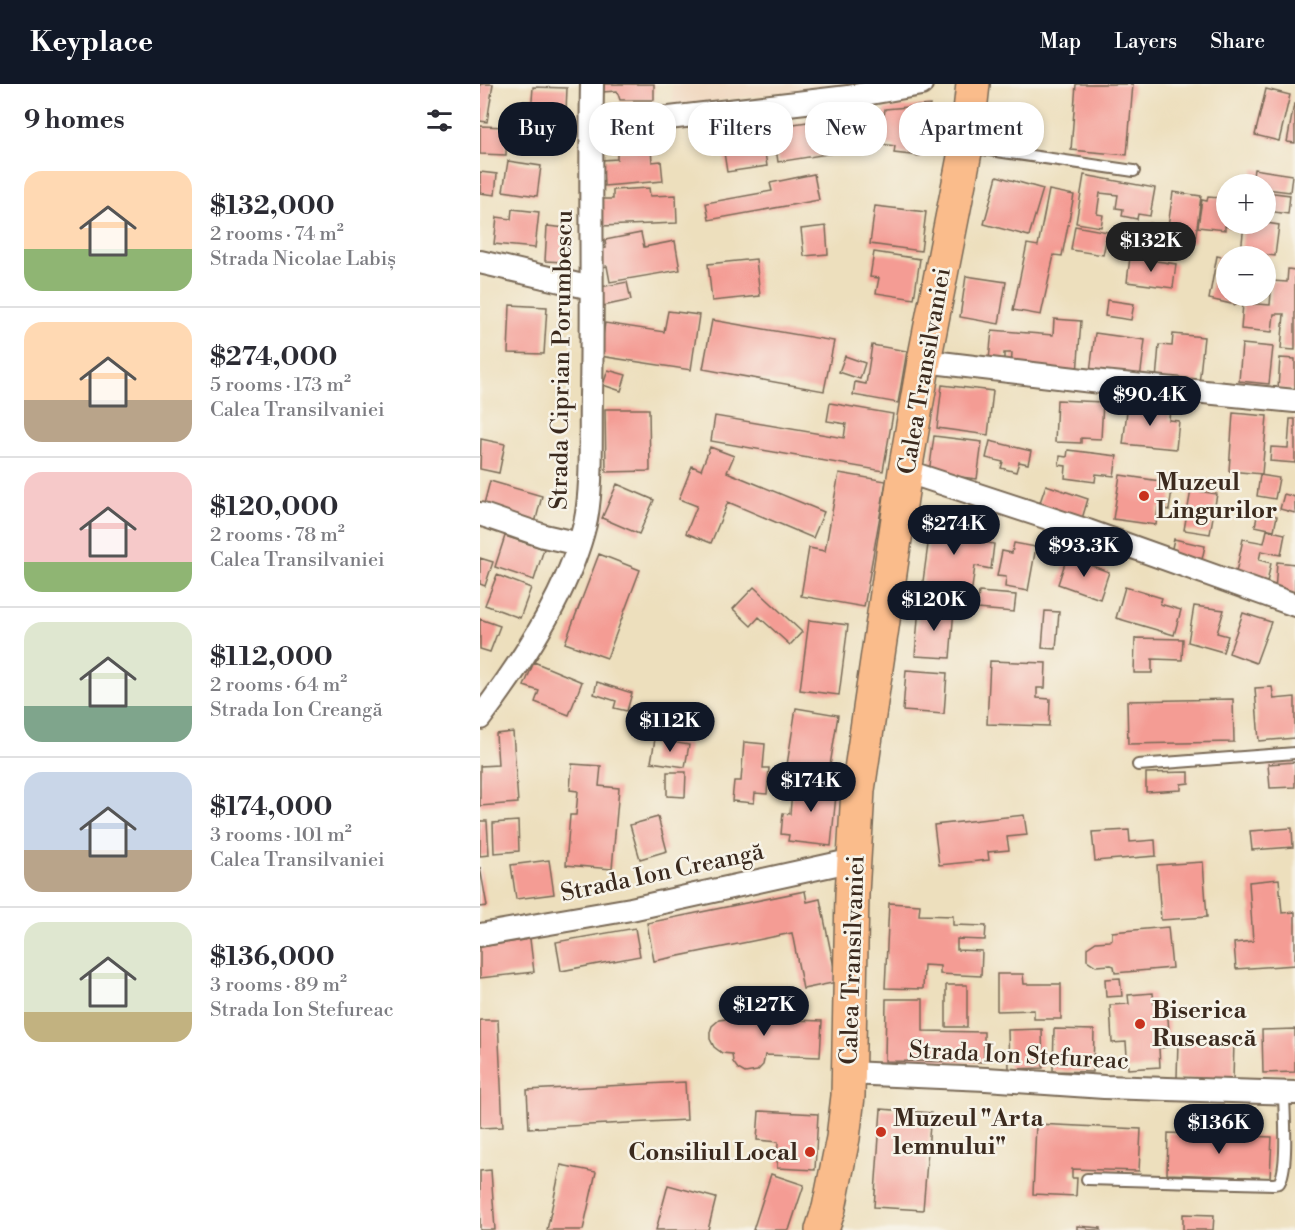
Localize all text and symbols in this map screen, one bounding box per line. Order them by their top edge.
text: Keyplace [30,25,153,60]
text: Map [1040,29,1081,55]
text: Layers [1114,29,1177,55]
text: Share [1210,29,1265,55]
chip: Buy [498,102,577,156]
chip: Rent [589,102,676,156]
chip: Filters [688,102,793,156]
chip: New [805,102,887,156]
chip: Apartment [899,102,1044,156]
text: 9 homes [24,104,125,136]
icon: filters [423,104,456,137]
map controls [1216,174,1276,306]
button: + [1216,174,1276,234]
text: $132,000 [210,190,335,222]
icon: home [72,195,144,267]
street label: Strada Ciprian Porumbescu [544,209,580,510]
text: 2 rooms · 74 m² [210,222,344,247]
pin: $132K [1109,222,1193,273]
text: $132K [1120,229,1182,254]
button: − [1216,246,1276,306]
text: Strada Nicolae Labiș [210,247,396,272]
street label: Calea Transilvaniei [892,265,958,477]
text: $274,000 [210,341,337,373]
icon: home [72,346,144,418]
text: 5 rooms · 173 m² [210,373,351,398]
pin: $90.4K [1101,376,1199,427]
text: $90.4K [1113,383,1187,408]
text: Calea Transilvaniei [210,398,385,423]
place label: Muzeul Lingurilor [1156,468,1277,526]
marker: Muzeul Lingurilor [1137,489,1151,503]
text: $120,000 [210,491,338,523]
icon: home [72,496,144,568]
pin: $274K [912,505,996,556]
text: $274K [922,512,986,537]
text: 2 rooms · 78 m² [210,523,345,548]
pin: $93.3K [1035,527,1133,578]
text: $93.3K [1049,534,1119,559]
text: Calea Transilvaniei [210,548,385,573]
pin: $120K [892,581,976,632]
text: $120K [901,588,967,613]
text: $112,000 [210,641,333,673]
icon: home [72,646,144,718]
text: 2 rooms · 64 m² [210,673,347,698]
text: Strada Ion Creangă [210,698,383,723]
pin: $112K [628,702,712,753]
text: $112K [640,709,700,734]
pin: $174K [769,762,853,813]
text: $174K [781,769,841,794]
text: $174,000 [210,791,332,823]
icon: home [72,796,144,868]
text: 3 rooms · 101 m² [210,823,352,848]
street label: Strada Ion Creangă [558,837,767,909]
text: Calea Transilvaniei [210,848,385,873]
street label: Calea Transilvaniei [834,855,872,1065]
text: $136,000 [210,941,335,973]
icon: home [72,946,144,1018]
text: 3 rooms · 89 m² [210,973,347,998]
pin: $127K [722,986,806,1037]
text: $127K [733,993,795,1018]
place label: Biserica Rusească [1152,996,1257,1054]
text: Strada Ion Stefureac [210,998,394,1023]
marker: Biserica Rusească [1133,1017,1147,1031]
street label: Strada Ion Stefureac [908,1035,1130,1077]
place label: Muzeul "Arta lemnului" [893,1104,1044,1162]
pin: $136K [1177,1104,1261,1155]
text: $136K [1188,1111,1250,1136]
marker: Muzeul "Arta lemnului" [874,1125,888,1139]
place label: Consiliul Local [628,1138,798,1168]
marker: Consiliul Local [803,1145,817,1159]

